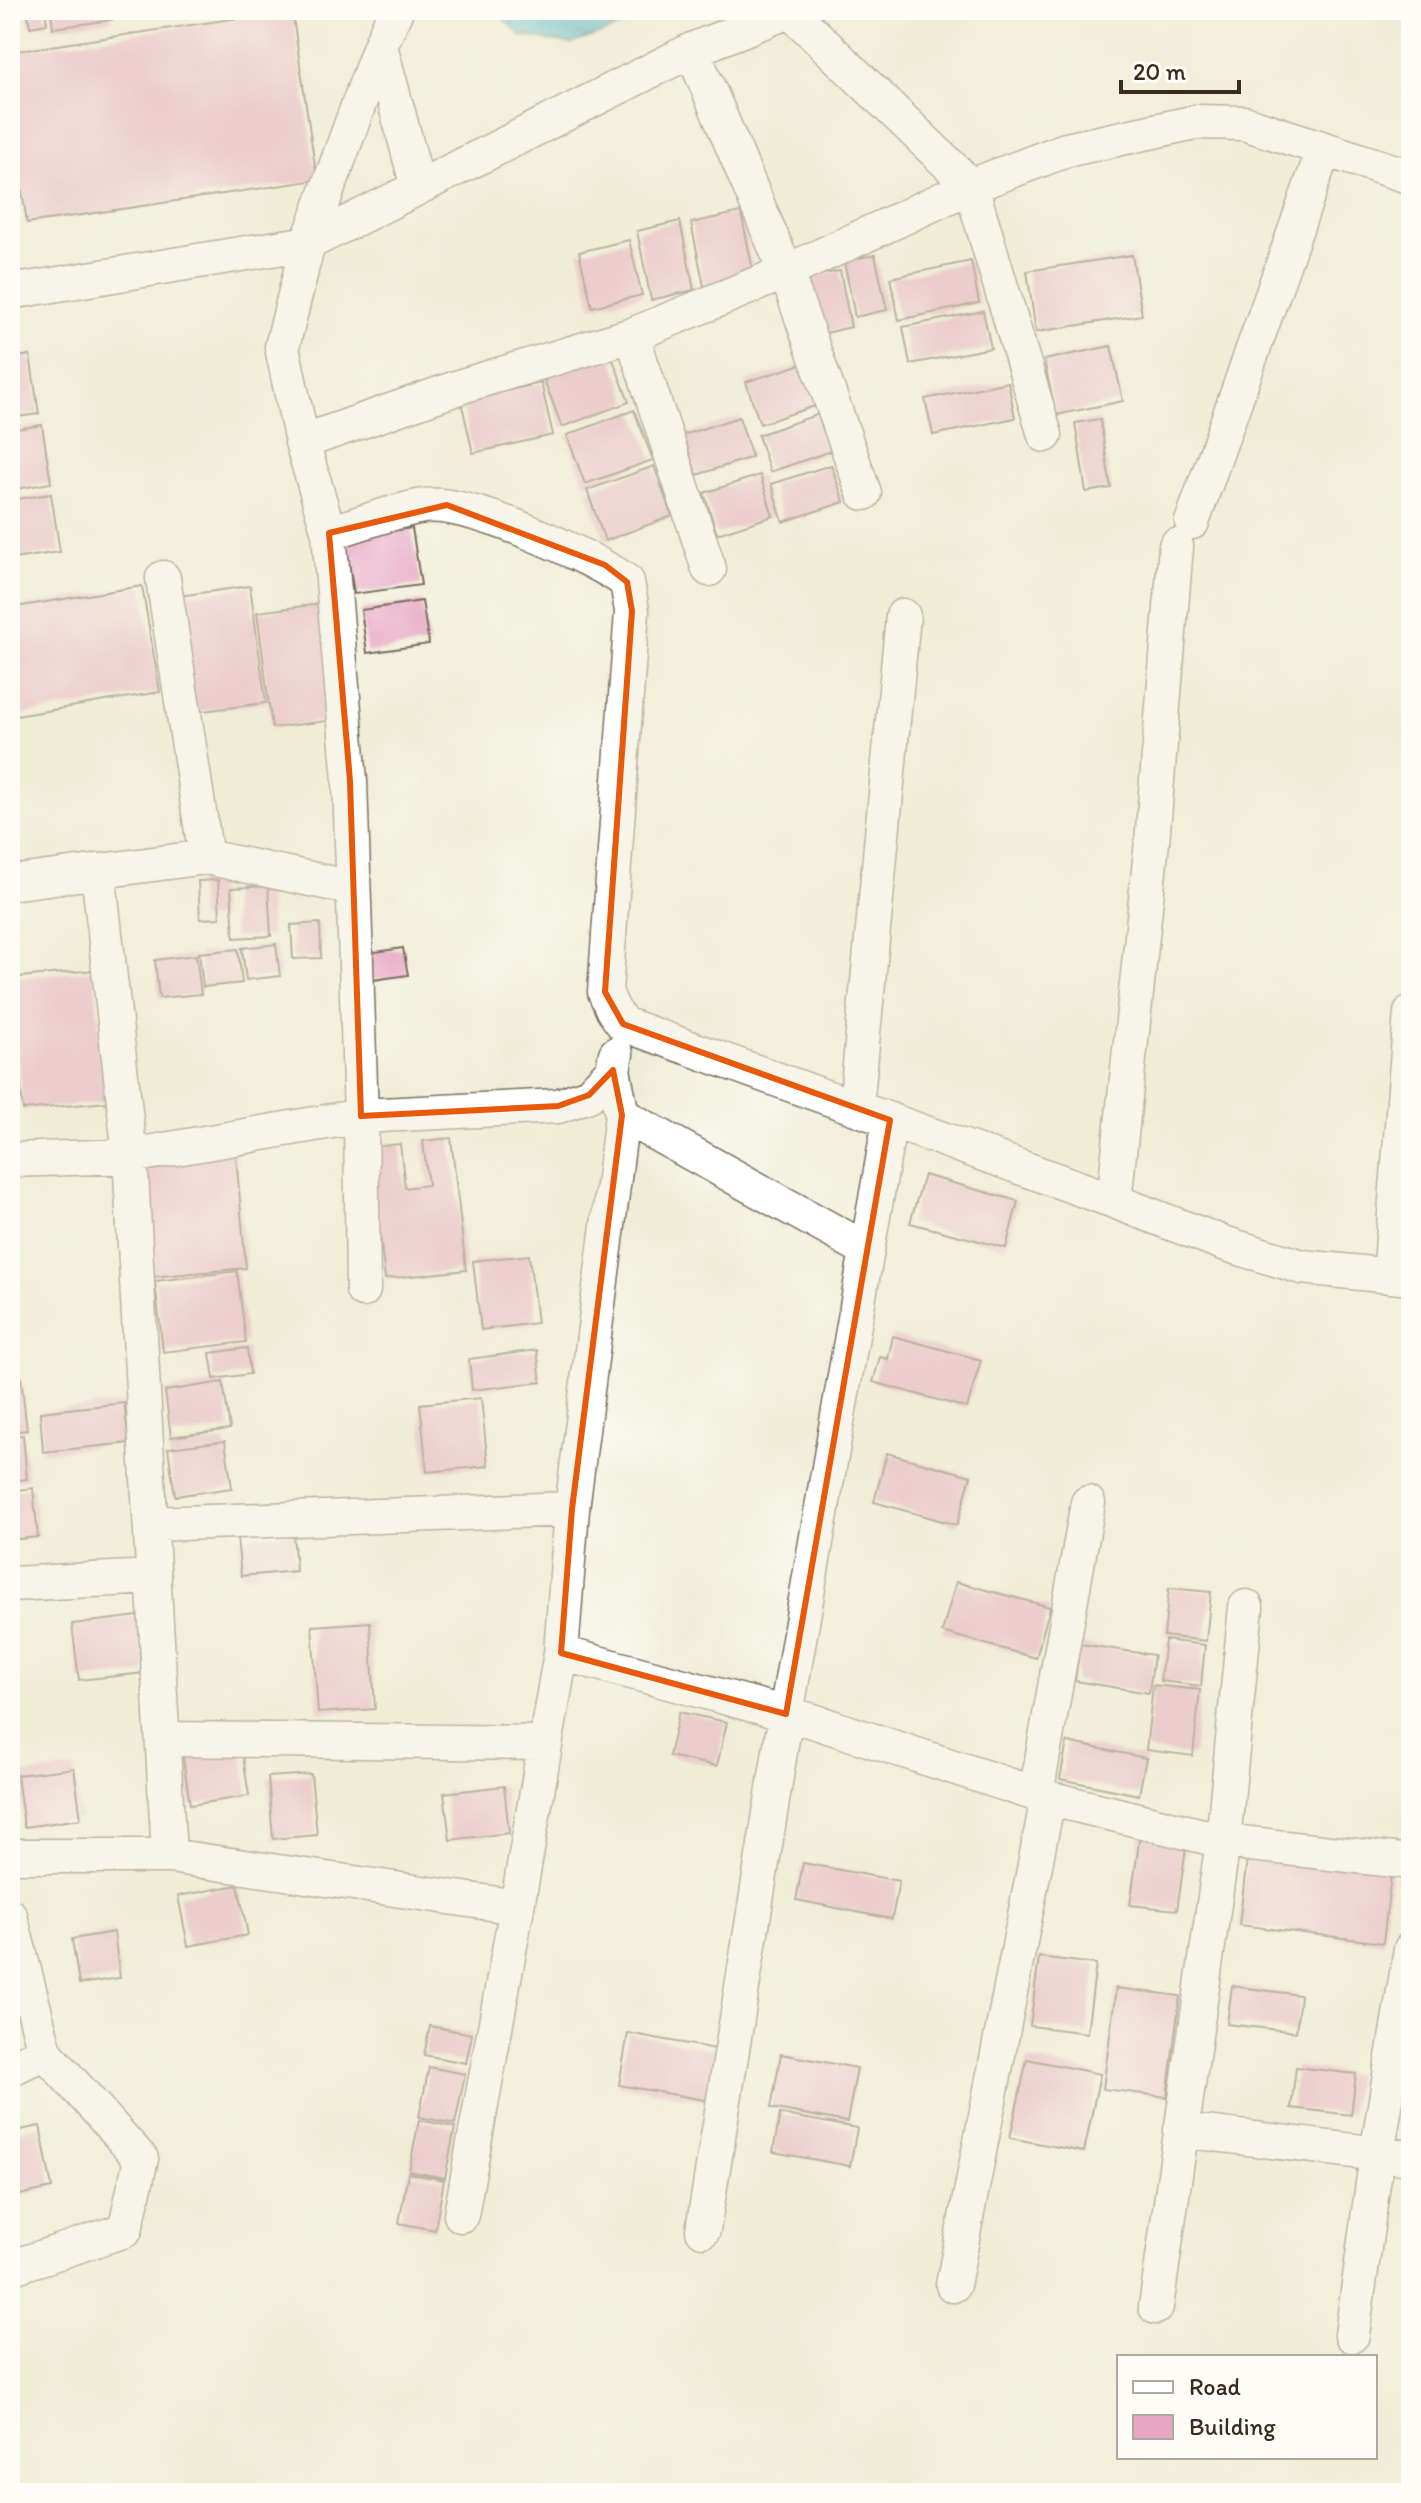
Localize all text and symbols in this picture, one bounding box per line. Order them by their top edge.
scale bar [1121,44,1239,94]
text: 20 m [1133,57,1186,86]
legend [1117,2355,1377,2459]
text: Road [1189,2372,1241,2401]
text: Building [1189,2412,1276,2441]

